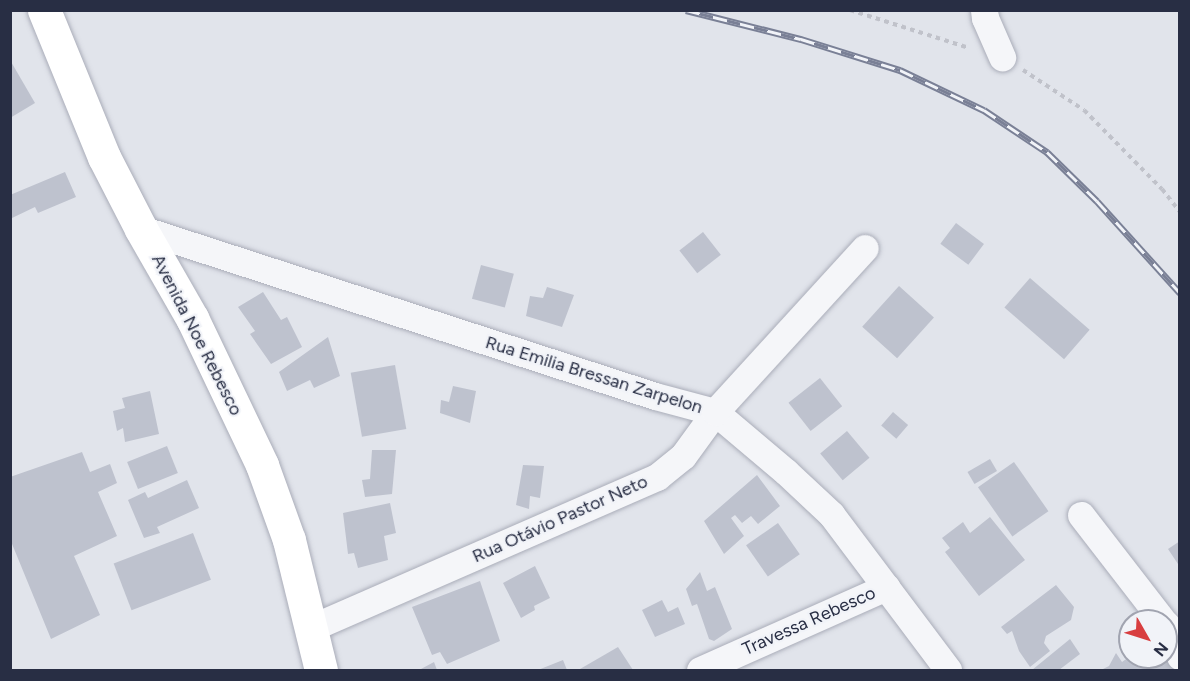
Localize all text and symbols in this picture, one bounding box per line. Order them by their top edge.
street label: Avenida Noe Rebesco [147,251,247,419]
street label: Rua Emilia Bressan Zarpelon [483,332,705,418]
street label: Rua Otávio Pastor Neto [469,471,651,567]
street label: Travessa Rebesco [739,582,879,660]
north arrow [1118,609,1178,669]
text: N [1150,639,1172,660]

